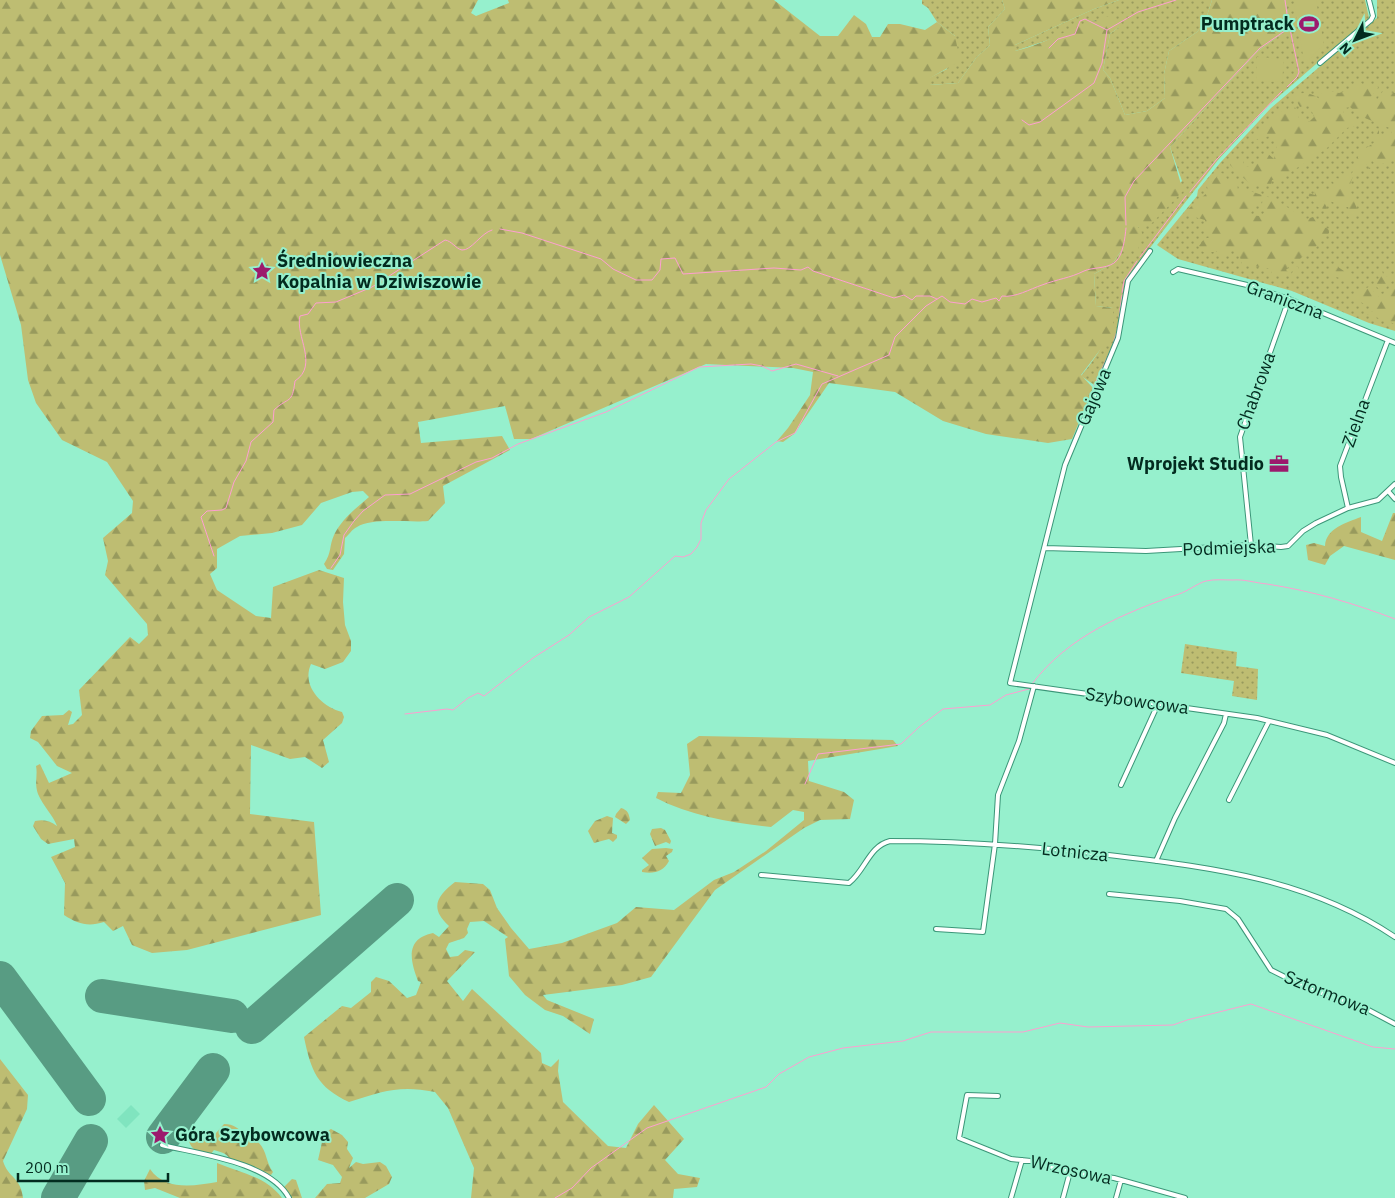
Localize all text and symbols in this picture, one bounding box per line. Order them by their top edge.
place label: Pumptrack [1201,12,1295,35]
sports icon: Pumptrack [1298,13,1320,35]
north arrow [1330,15,1380,65]
text: N [1335,39,1355,58]
place label: Średniowieczna Kopalnia w Dziwiszowie [277,249,481,293]
place icon: Średniowieczna Kopalnia w Dziwiszowie [251,260,273,282]
street label: Graniczna [1243,275,1327,324]
street label: Chabrowa [1231,348,1280,433]
street label: Gajowa [1071,364,1116,429]
street label: Zielna [1336,395,1375,450]
place label: Wprojekt Studio [1127,452,1264,475]
office icon: Wprojekt Studio [1268,453,1290,475]
street label: Podmiejska [1182,534,1276,561]
street label: Szybowcowa [1084,682,1191,719]
street label: Lotnicza [1041,837,1110,866]
street label: Sztormowa [1281,965,1374,1020]
place label: Góra Szybowcowa [175,1123,330,1146]
place icon: Góra Szybowcowa [149,1124,171,1146]
scale bar [18,1150,168,1182]
street label: Wrzosowa [1028,1150,1114,1189]
text: 200 m [25,1158,69,1177]

